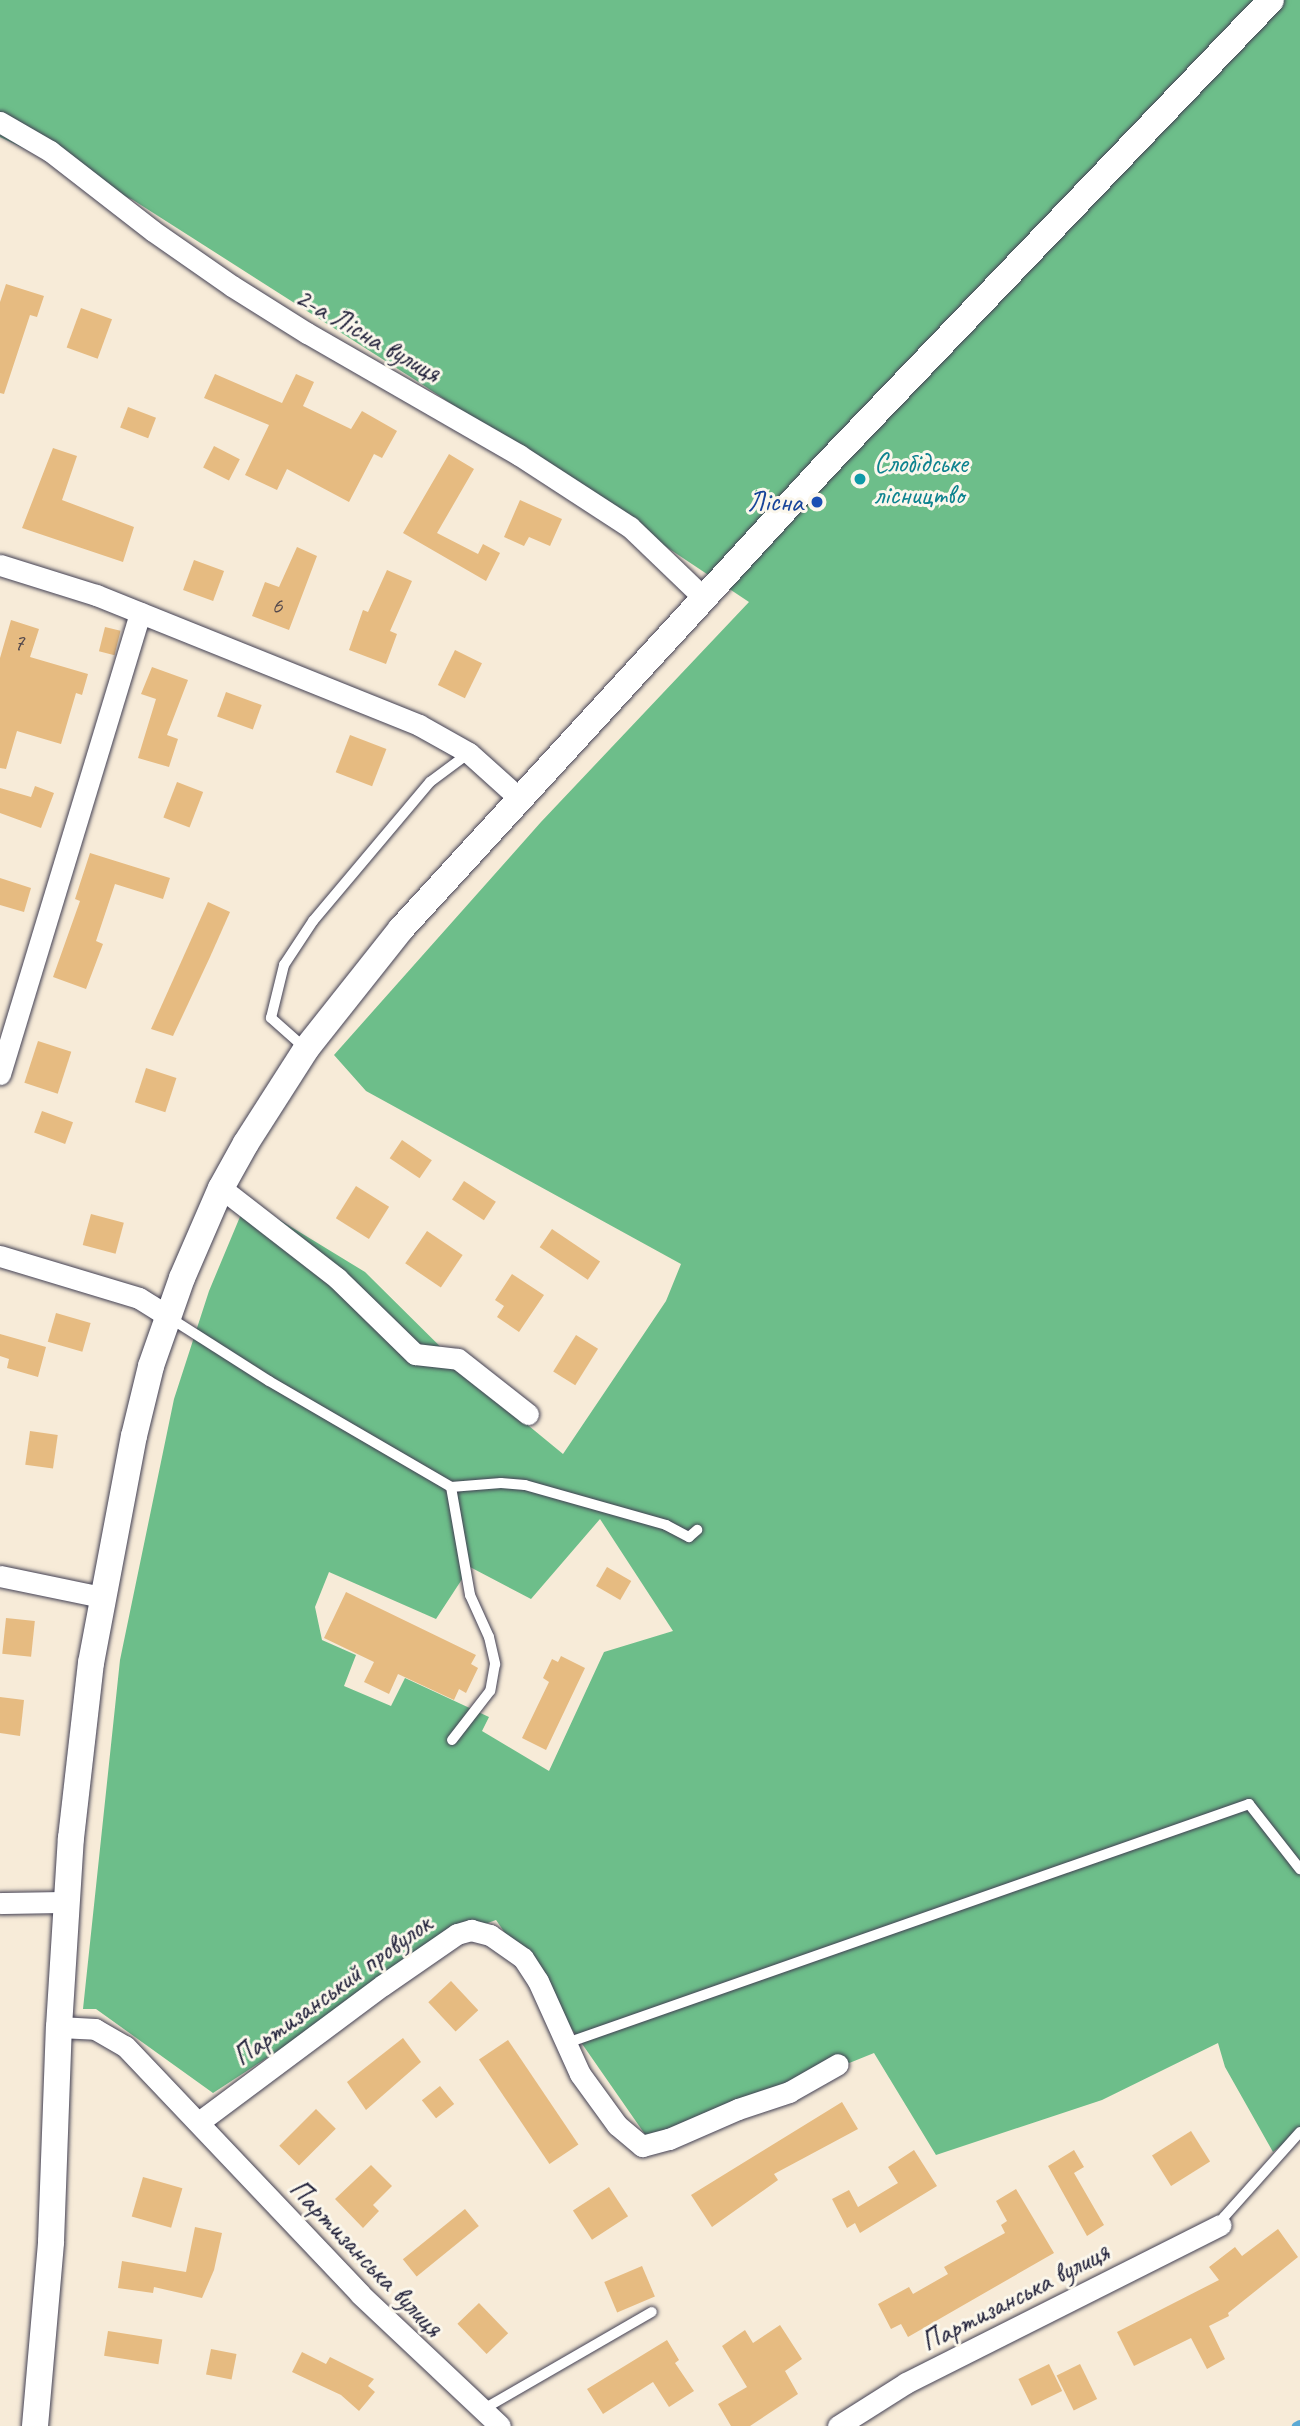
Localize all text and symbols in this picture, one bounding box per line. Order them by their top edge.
street label: 2-а Лісна вулиця [289,280,447,390]
place label: Слобідське лісництво [874,446,968,512]
marker: Слобідське лісництво [852,471,868,487]
place label: Лісна [747,485,803,519]
marker: Лісна [809,494,825,510]
house number: 6 [272,592,282,620]
house number: 7 [14,629,24,657]
street label: Партизанський провулок [226,1907,438,2073]
street label: Партизанська вулиця [282,2172,450,2344]
street label: Партизанська вулиця [915,2235,1115,2359]

